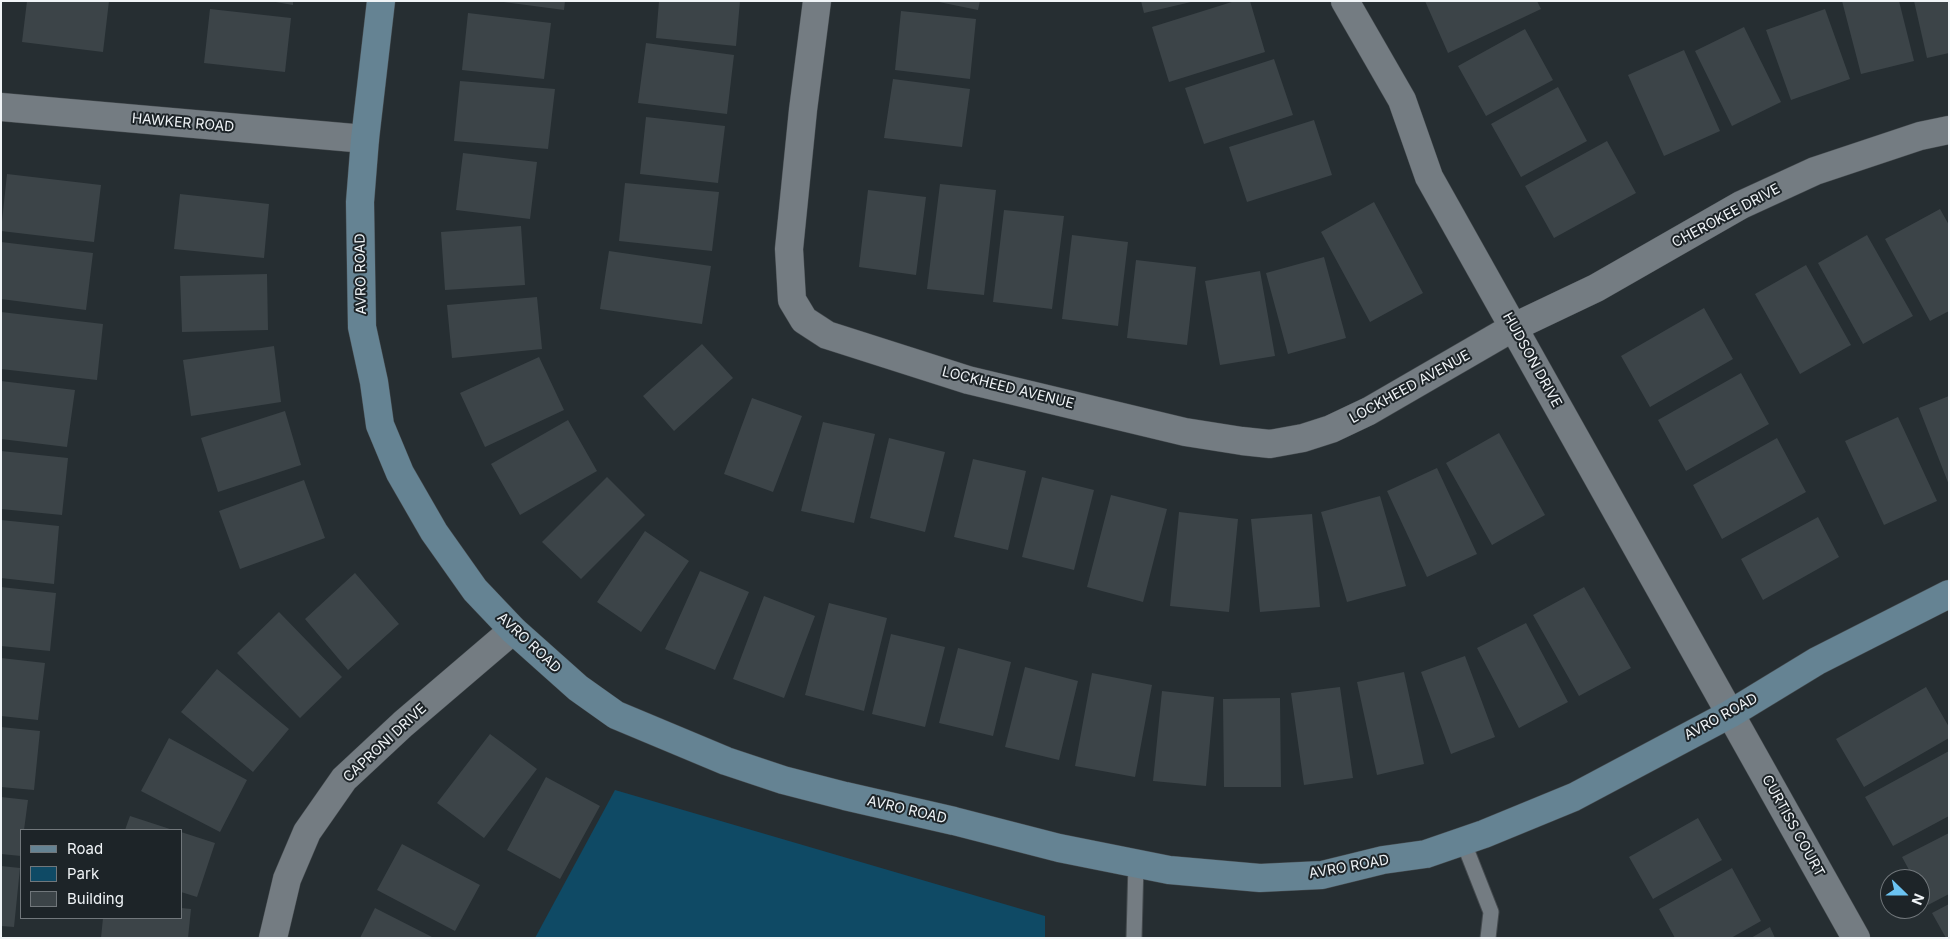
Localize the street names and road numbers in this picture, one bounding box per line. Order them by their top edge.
street label: HAWKER ROAD [131,110,235,136]
street label: CHEROKEE DRIVE [1669,180,1783,252]
street label: AVRO ROAD [352,233,370,315]
street label: HUDSON DRIVE [1499,310,1565,410]
street label: LOCKHEED AVENUE [1347,347,1473,427]
street label: LOCKHEED AVENUE [940,363,1076,413]
street label: AVRO ROAD [494,609,564,677]
street label: AVRO ROAD [1681,690,1761,744]
street label: CAPRONI DRIVE [340,700,430,786]
street label: CURTISS COURT [1758,772,1828,880]
street label: AVRO ROAD [866,793,948,827]
street label: AVRO ROAD [1308,852,1390,882]

